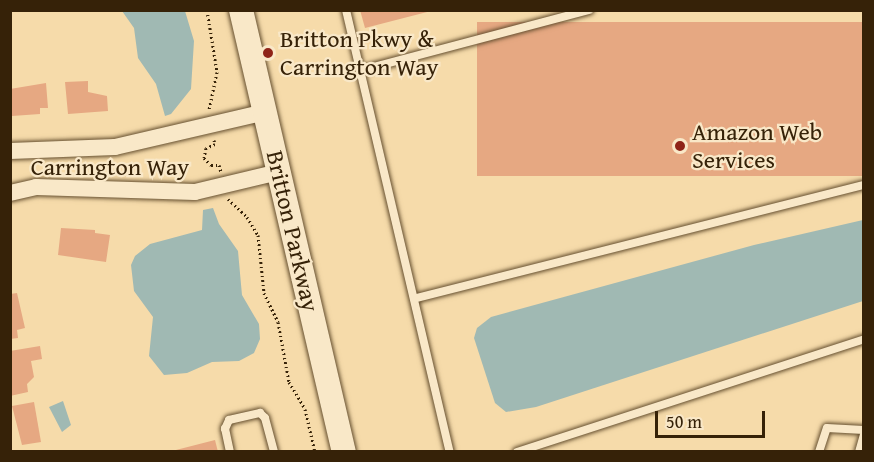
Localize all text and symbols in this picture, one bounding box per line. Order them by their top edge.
place label: Britton Pkwy & Carrington Way [280,25,439,81]
marker: Britton Pkwy & Carrington Way [261,46,275,60]
place label: Amazon Web Services [692,118,822,174]
marker: Amazon Web Services [673,139,687,153]
street label: Britton Parkway [260,148,326,314]
street label: Carrington Way [31,153,189,181]
scale bar [658,399,768,437]
text: 50 m [666,408,702,435]

